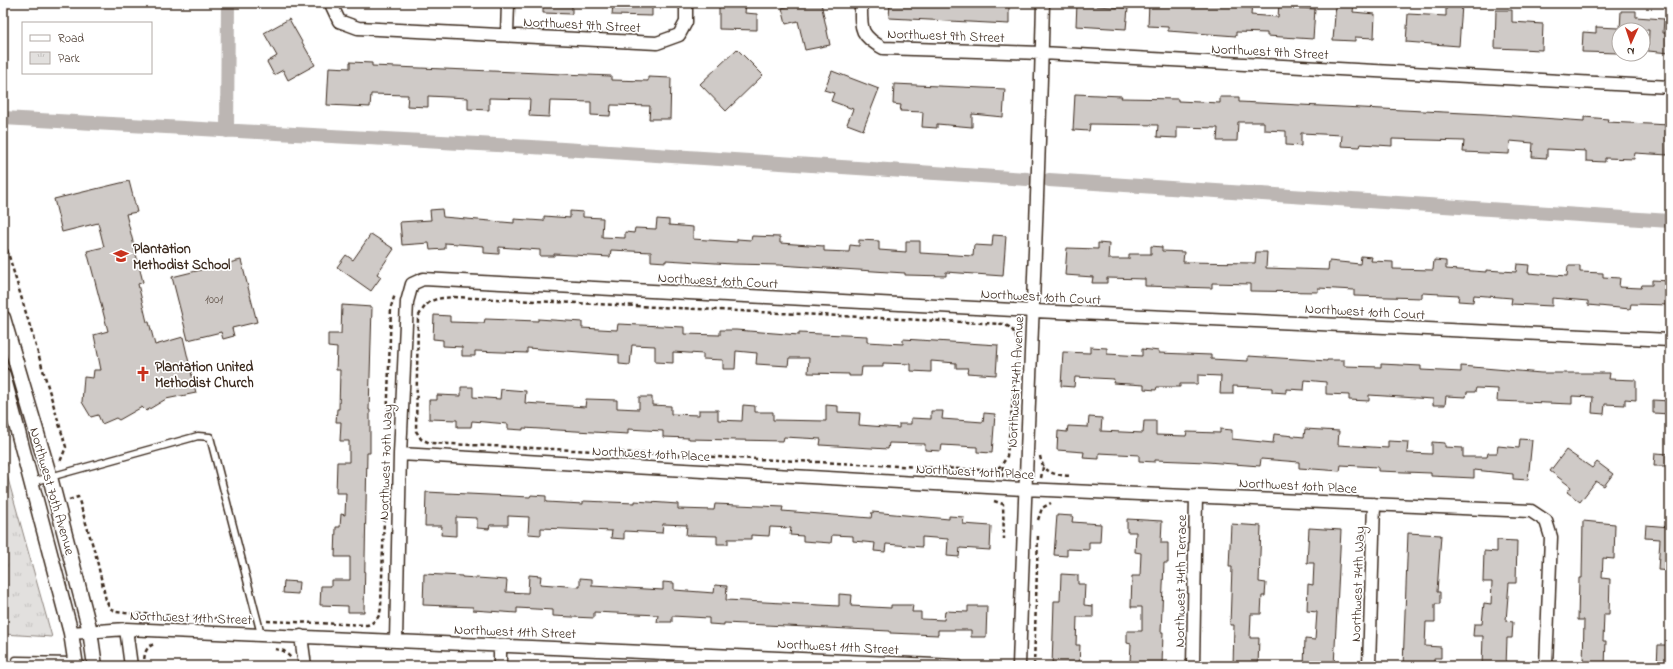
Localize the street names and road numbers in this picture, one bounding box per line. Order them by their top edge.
street label: Northwest 9th Street [523,12,641,39]
street label: Northwest 9th Street [887,24,1005,49]
street label: Northwest 9th Street [1211,39,1329,66]
street label: Northwest 10th Court [657,268,779,295]
street label: Northwest 10th Court [980,284,1102,311]
street label: Northwest 10th Court [1304,299,1426,326]
street label: Northwest 74th Avenue [1003,315,1030,448]
street label: Northwest 70th Way [374,403,400,520]
street label: Northwest 70th Avenue [23,425,80,558]
street label: Northwest 10th Place [591,441,711,468]
street label: Northwest 10th Place [915,459,1035,486]
street label: Northwest 10th Place [1238,473,1358,500]
street label: Northwest 74th Terrace [1170,514,1193,648]
street label: Northwest 74th Way [1346,526,1372,642]
street label: Northwest 11th Street [129,606,253,631]
street label: Northwest 11th Street [453,620,577,645]
street label: Northwest 11th Street [776,634,900,661]

